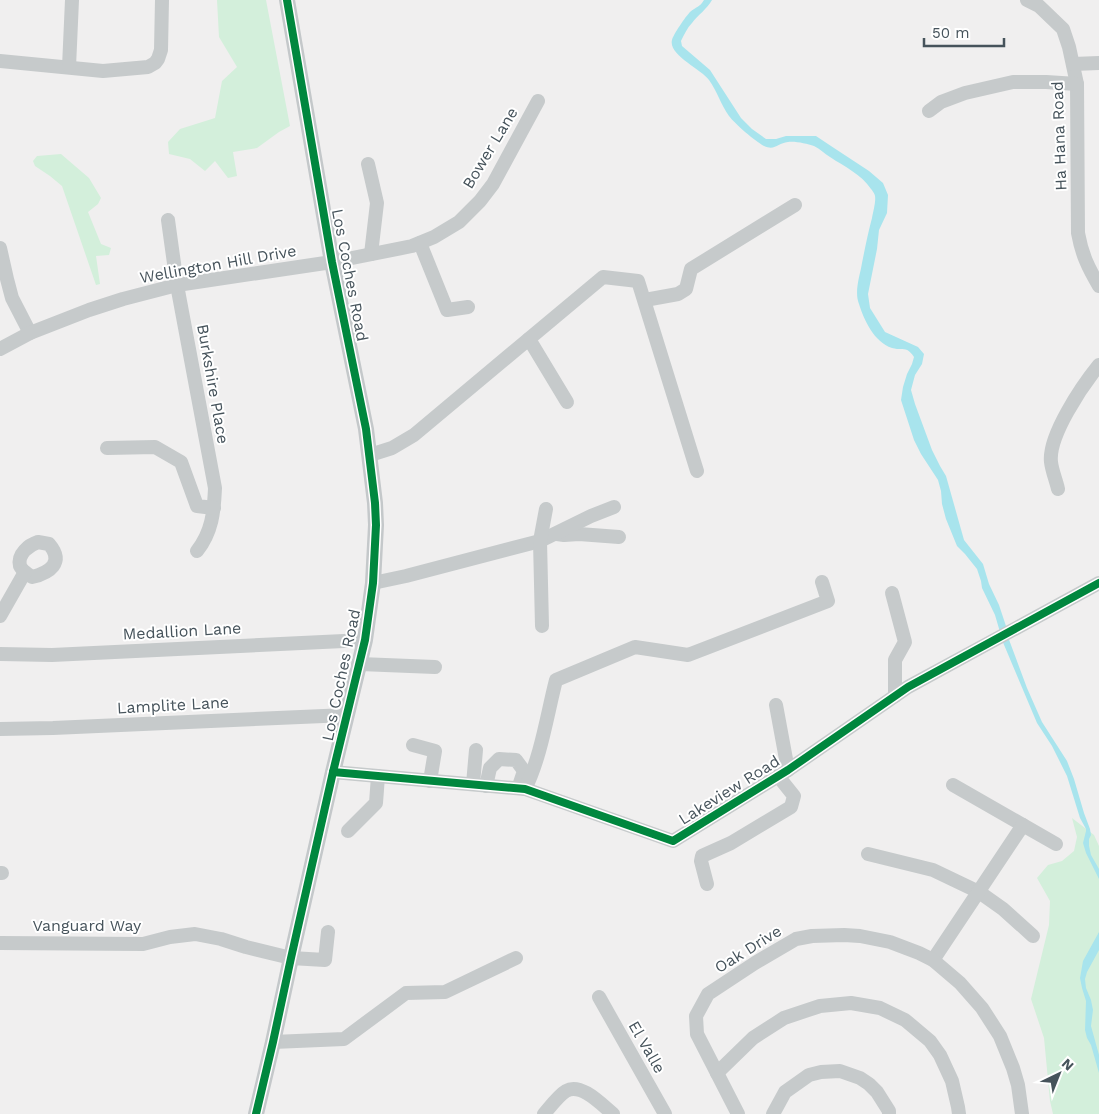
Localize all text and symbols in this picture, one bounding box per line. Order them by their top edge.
scale bar [924,15,1004,47]
text: 50 m [932,24,969,42]
street label: Ha Hana Road [1048,81,1070,191]
street label: Bower Lane [458,104,522,192]
street label: Los Coches Road [328,207,372,343]
street label: Wellington Hill Drive [138,241,298,287]
street label: Burkshire Place [193,323,233,445]
street label: Los Coches Road [318,607,364,743]
street label: Medallion Lane [122,618,242,644]
street label: Lamplite Lane [116,693,230,717]
street label: Lakeview Road [675,751,783,829]
street label: Vanguard Way [33,916,142,935]
street label: Oak Drive [711,921,785,977]
street label: El Valle [625,1018,669,1076]
north arrow [1034,1049,1084,1099]
text: N [1059,1055,1077,1074]

